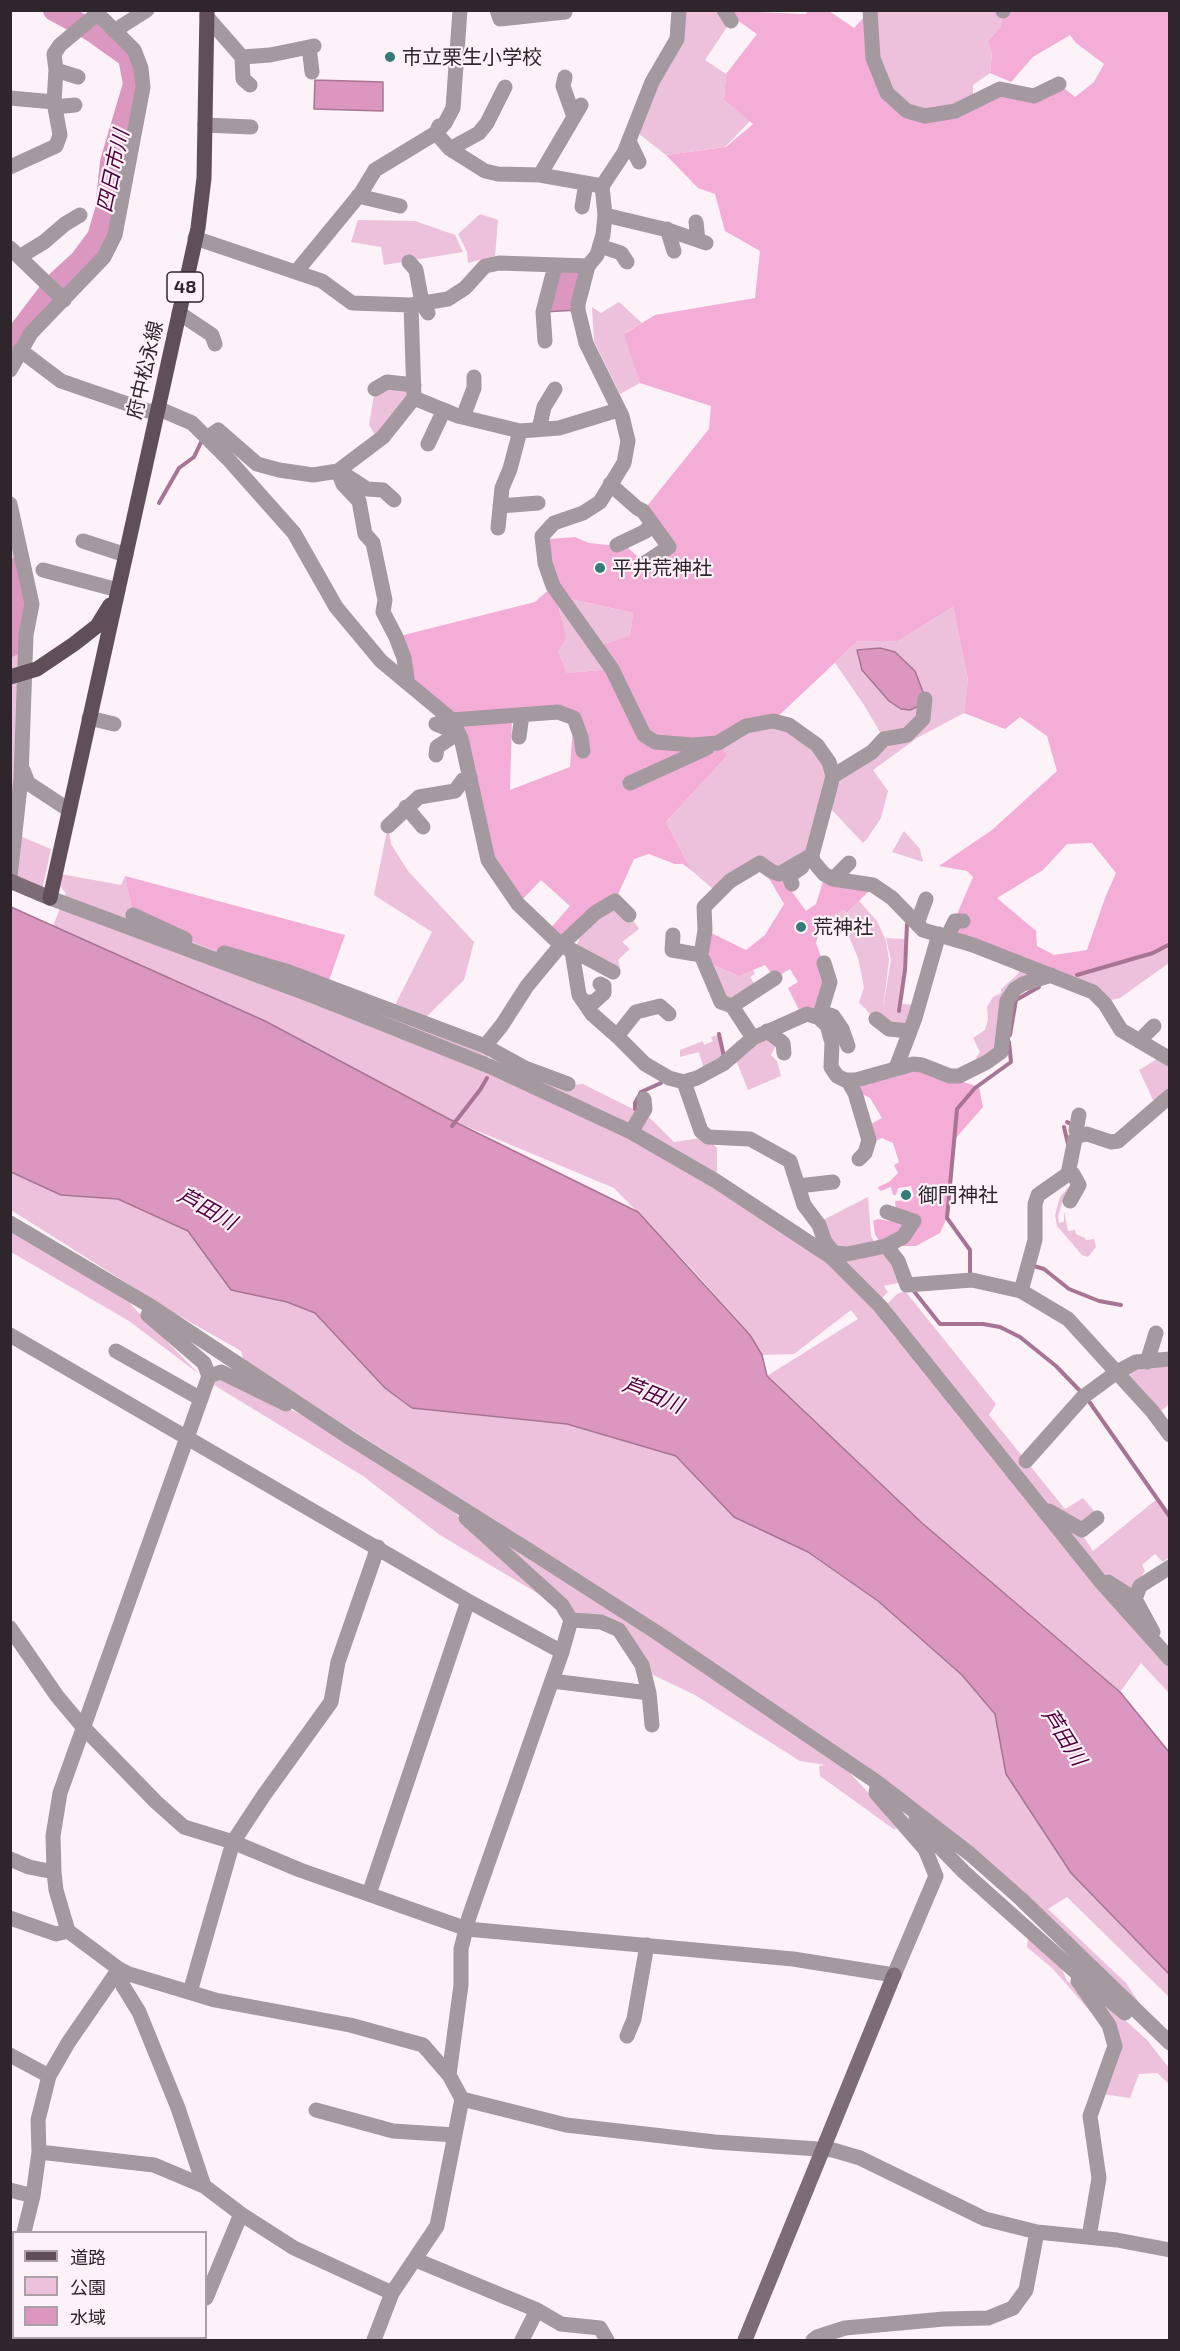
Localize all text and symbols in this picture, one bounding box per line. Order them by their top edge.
place label: 市立栗生小学校 [402,45,542,69]
marker: 市立栗生小学校 [383,50,397,64]
water label: 四日市川 [92,127,134,215]
road number: 48 [167,272,203,302]
street label: 府中松永線 [122,319,168,421]
place label: 平井荒神社 [612,556,712,580]
marker: 平井荒神社 [593,561,607,575]
place label: 荒神社 [813,915,873,939]
marker: 荒神社 [794,920,808,934]
water label: 芦田川 [173,1183,241,1235]
place label: 御門神社 [918,1183,998,1207]
marker: 御門神社 [899,1188,913,1202]
water label: 芦田川 [619,1372,687,1418]
water label: 芦田川 [1037,1704,1091,1770]
legend [12,2231,207,2339]
text: 道路 [70,2246,106,2268]
text: 公園 [70,2276,106,2298]
text: 水域 [70,2306,106,2328]

